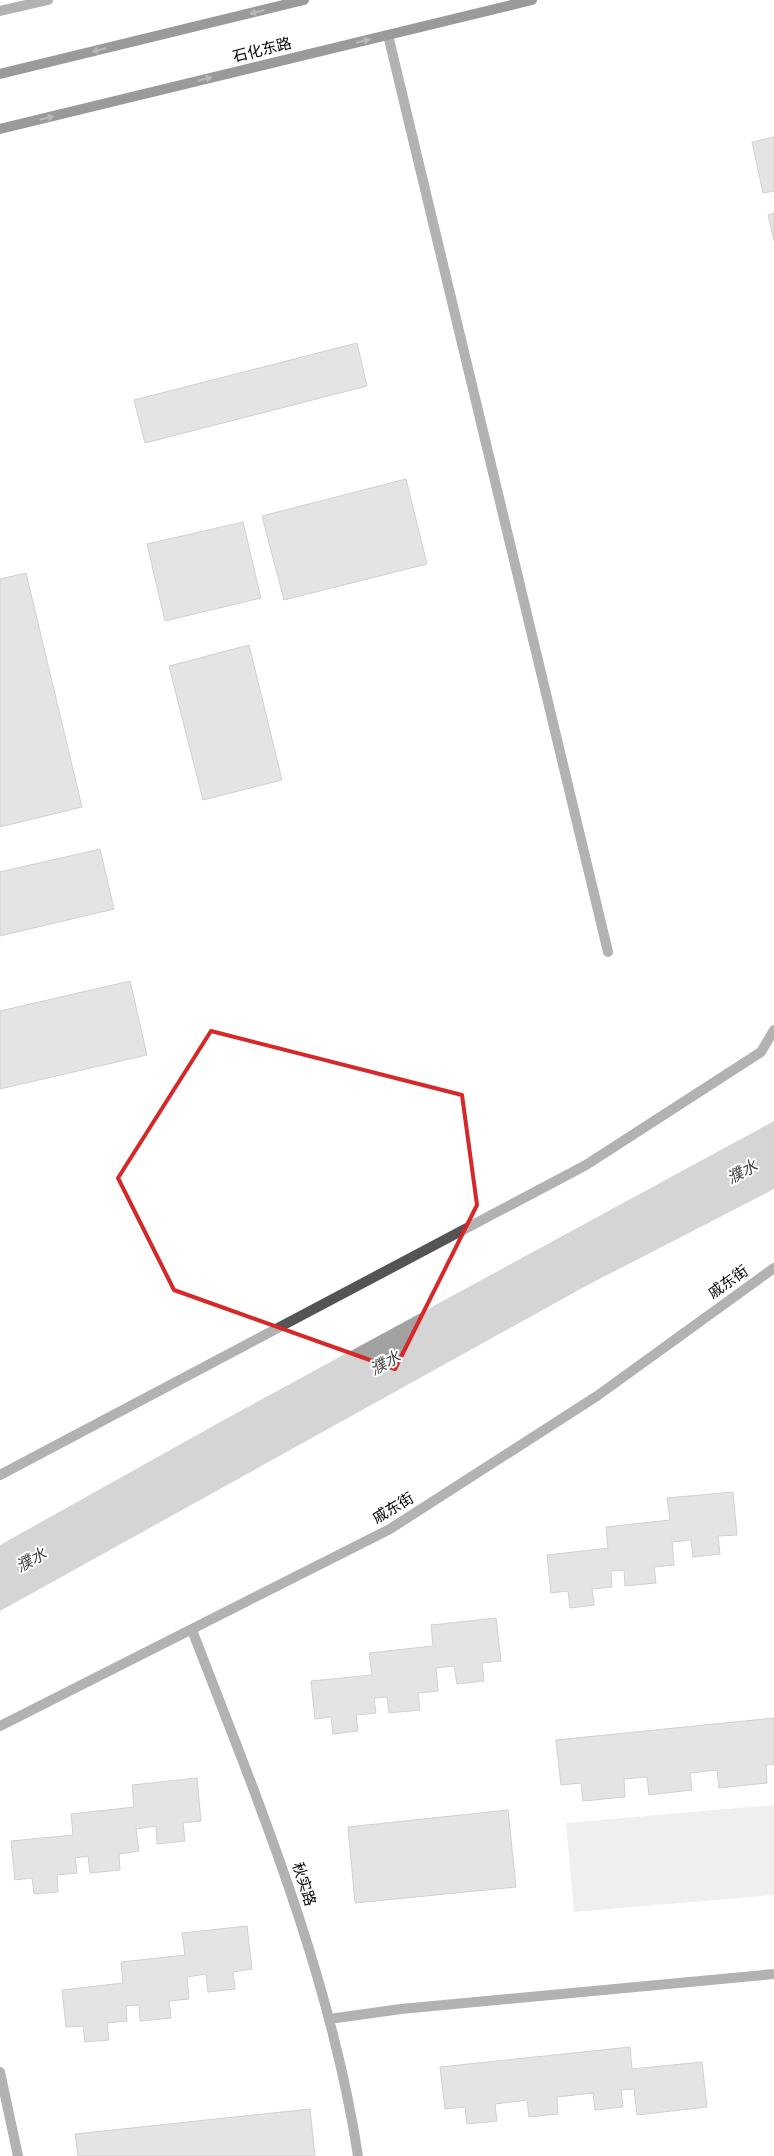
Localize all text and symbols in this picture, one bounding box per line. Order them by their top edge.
one-way arrow [249,8,264,16]
street label: 石化东路 [231,34,293,66]
one-way arrow [356,37,371,45]
one-way arrow [91,46,106,54]
one-way arrow [198,75,213,83]
one-way arrow [40,114,55,122]
water label: 濮水 [723,1156,761,1188]
street label: 戚东街 [704,1262,752,1302]
water label: 濮水 [366,1346,404,1379]
street label: 戚东街 [369,1489,417,1527]
water label: 濮水 [12,1543,50,1576]
street label: 秋实路 [288,1860,320,1908]

